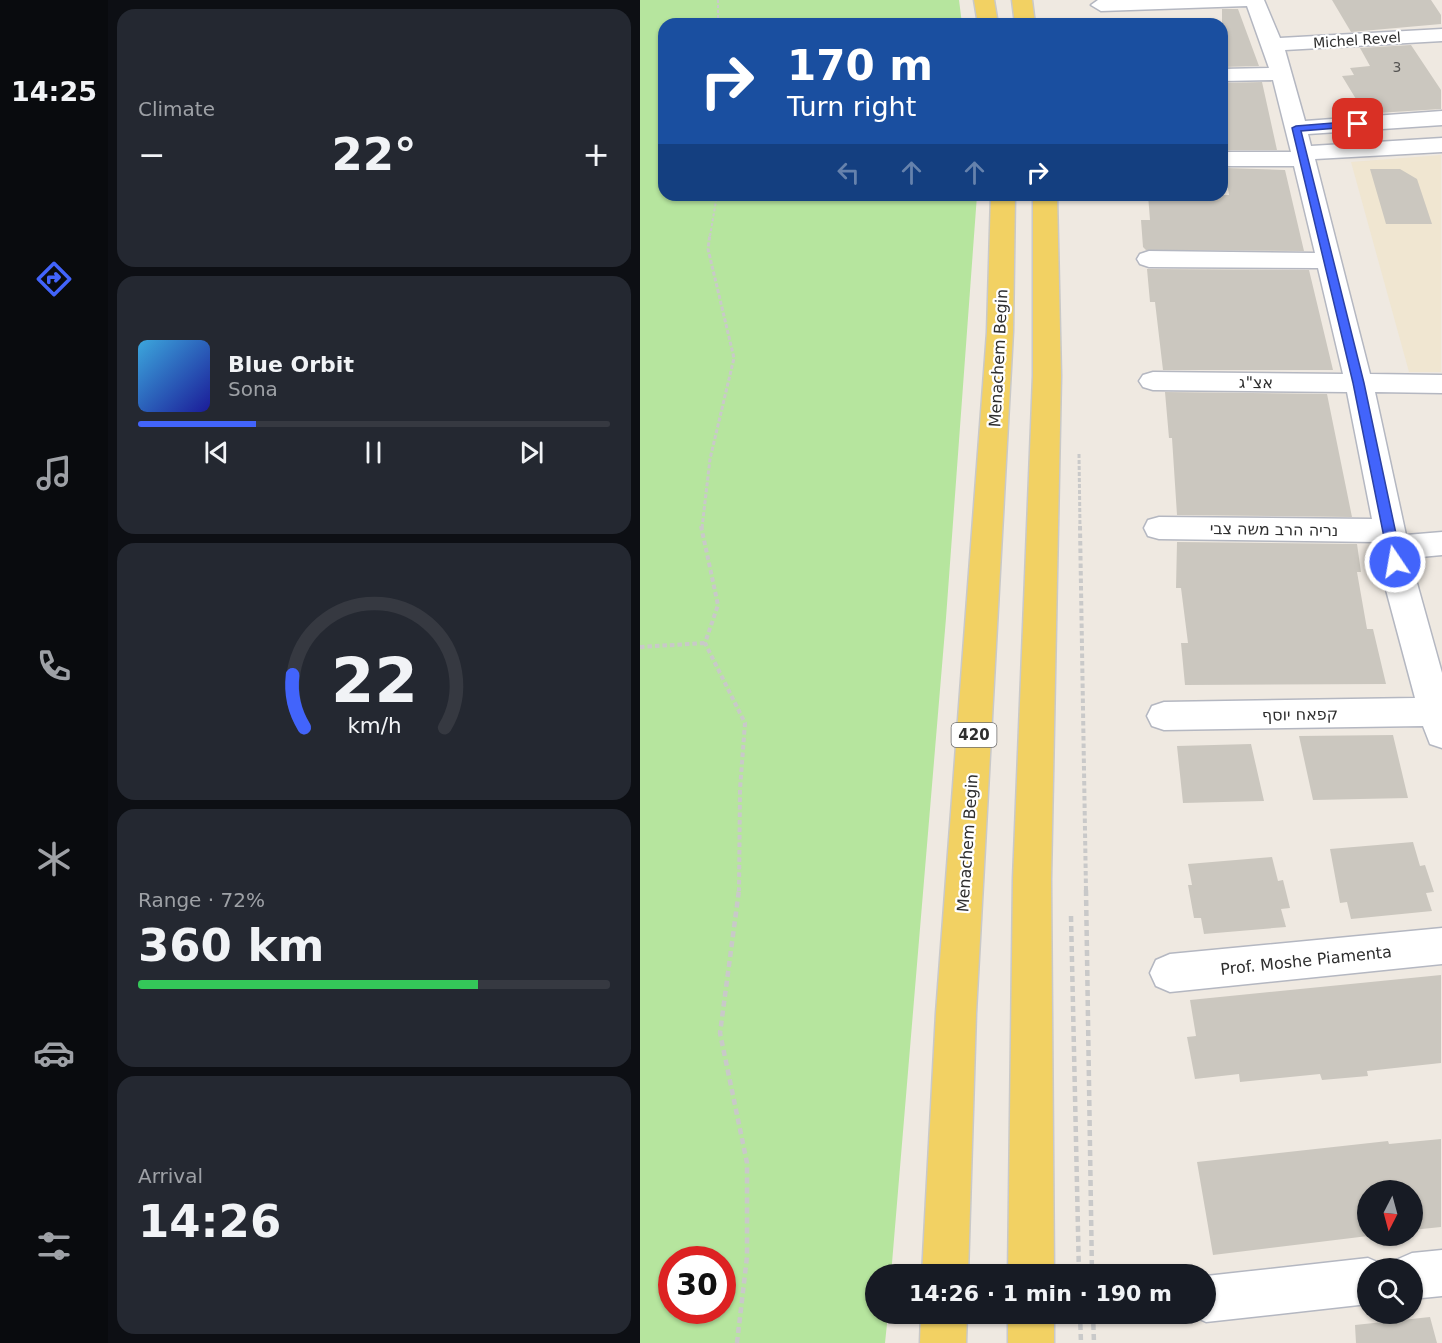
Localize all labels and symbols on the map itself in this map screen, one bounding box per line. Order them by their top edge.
street label: Michel Revel [1313,29,1401,51]
house number: 3 [1393,59,1401,75]
pin [1332,98,1383,149]
street label: Menachem Begin [985,288,1012,428]
street label: אצ"ג [1239,373,1273,392]
street label: נריה הרב משה צבי [1210,519,1338,540]
position arrow [1363,530,1427,594]
street label: קפאח יוסף [1262,704,1338,725]
road number: 420 [952,723,996,747]
street label: Menachem Begin [953,773,982,913]
street label: Prof. Moshe Piamenta [1219,942,1393,979]
north arrow [1357,1180,1423,1246]
speed limit sign: 30 [658,1246,736,1324]

